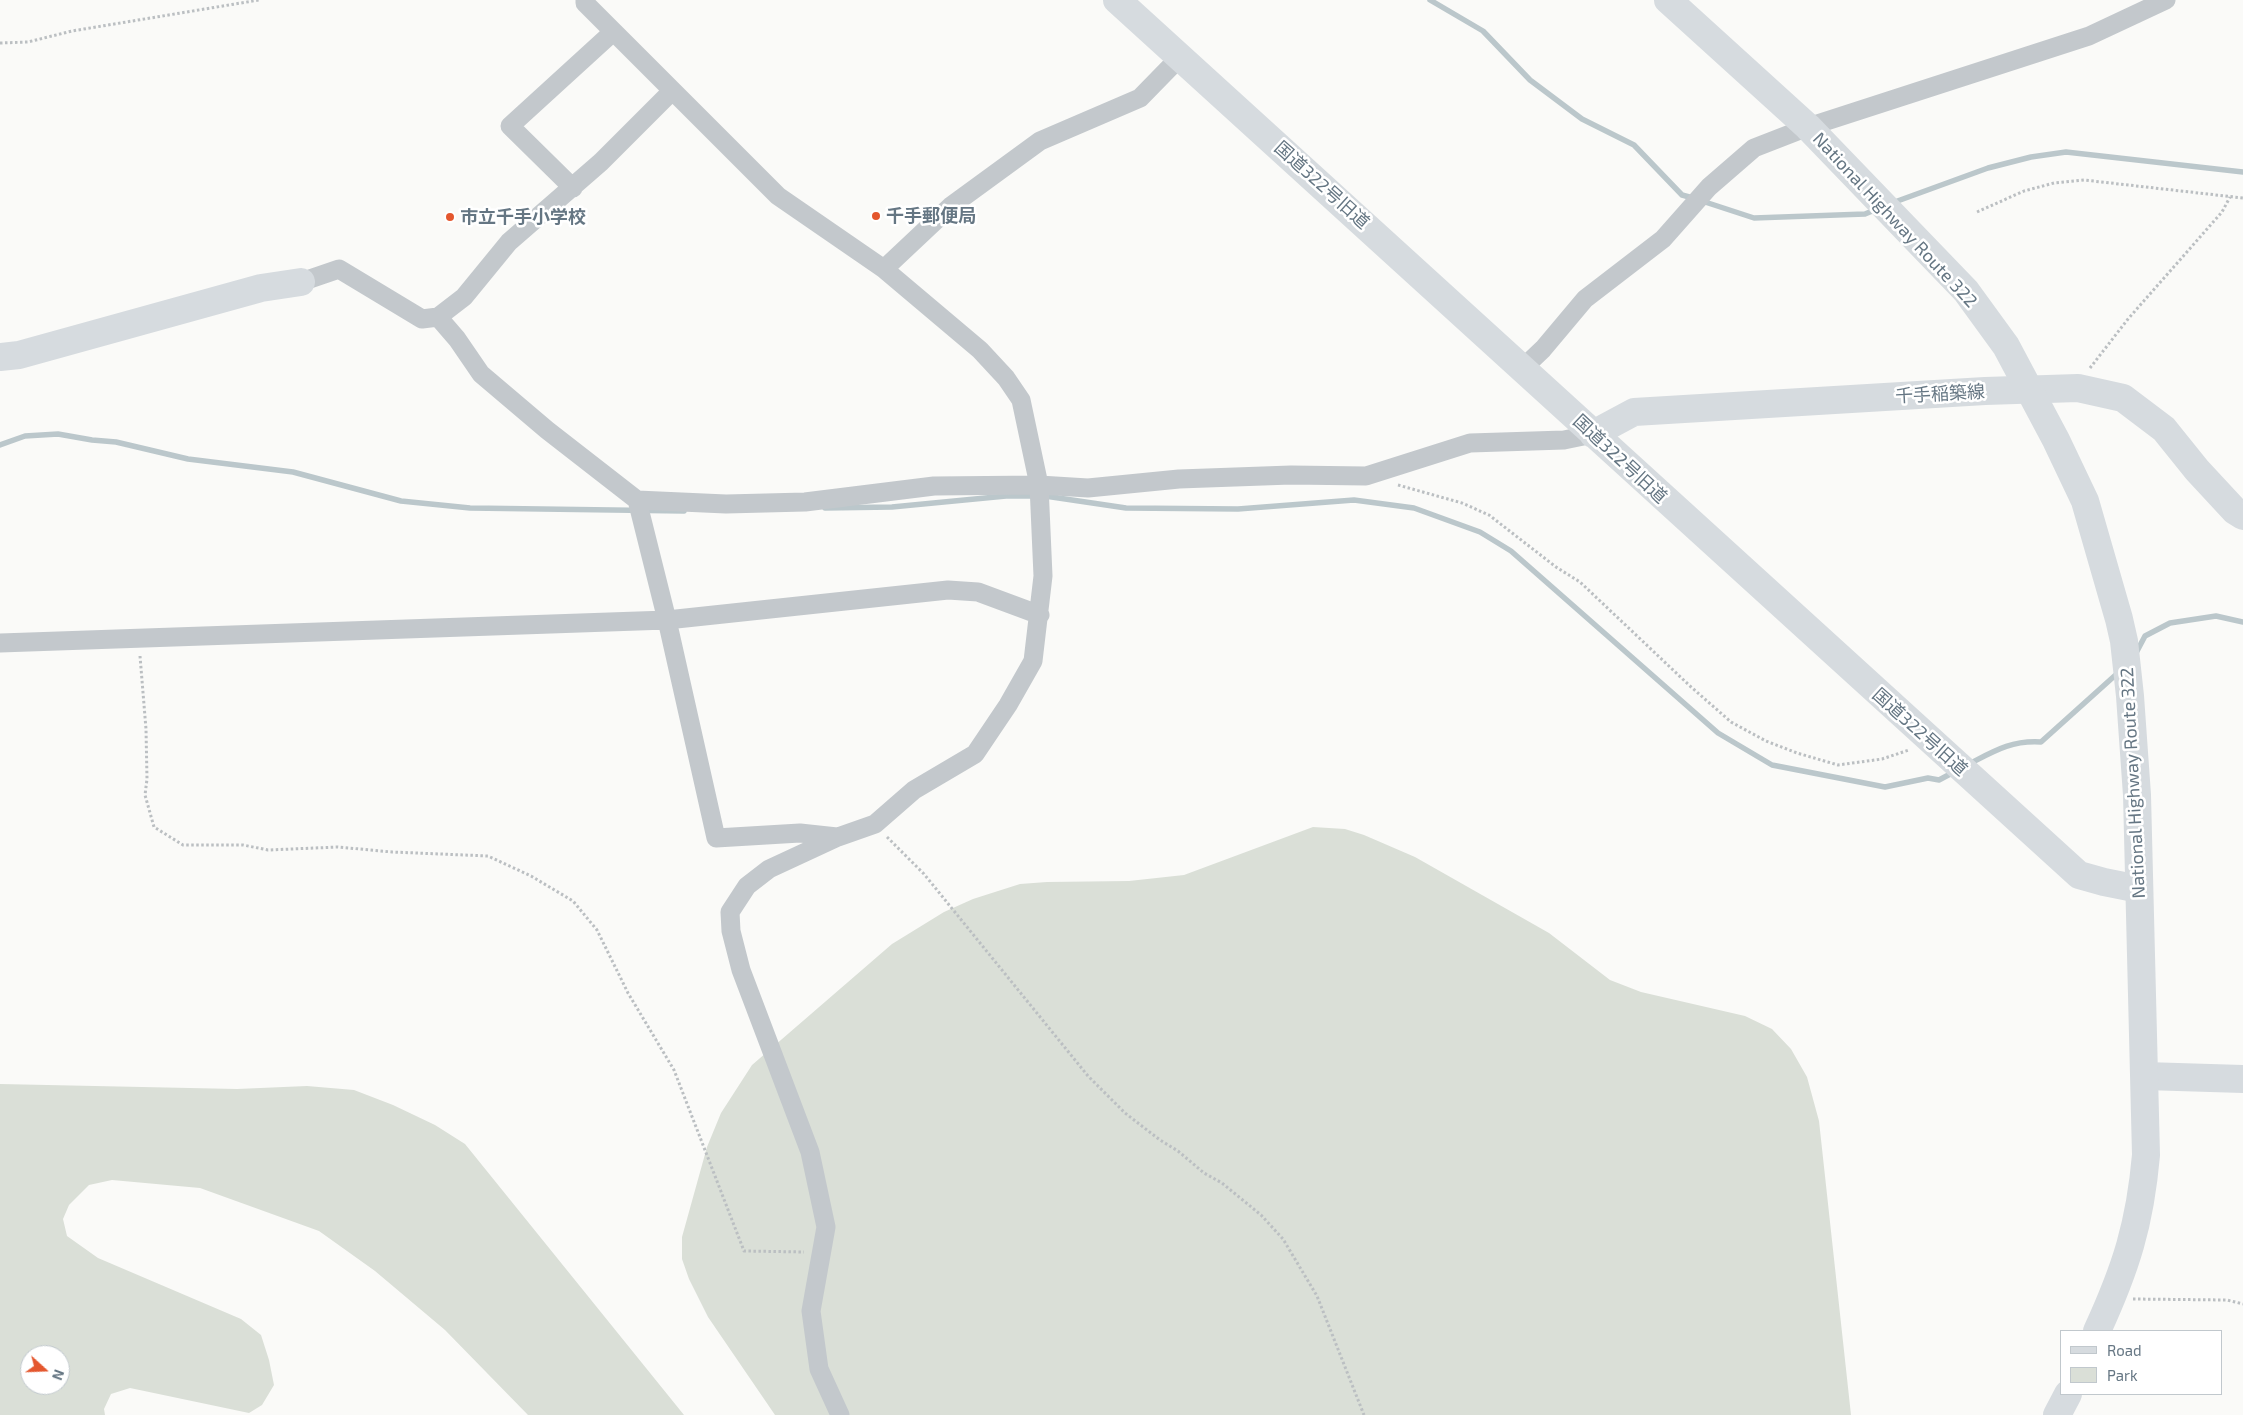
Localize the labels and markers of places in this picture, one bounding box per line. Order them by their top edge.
place label: 千手郵便局 [886,205,976,227]
place label: 市立千手小学校 [460,206,586,228]
marker: 千手郵便局 [870,210,882,222]
marker: 市立千手小学校 [444,211,456,223]

